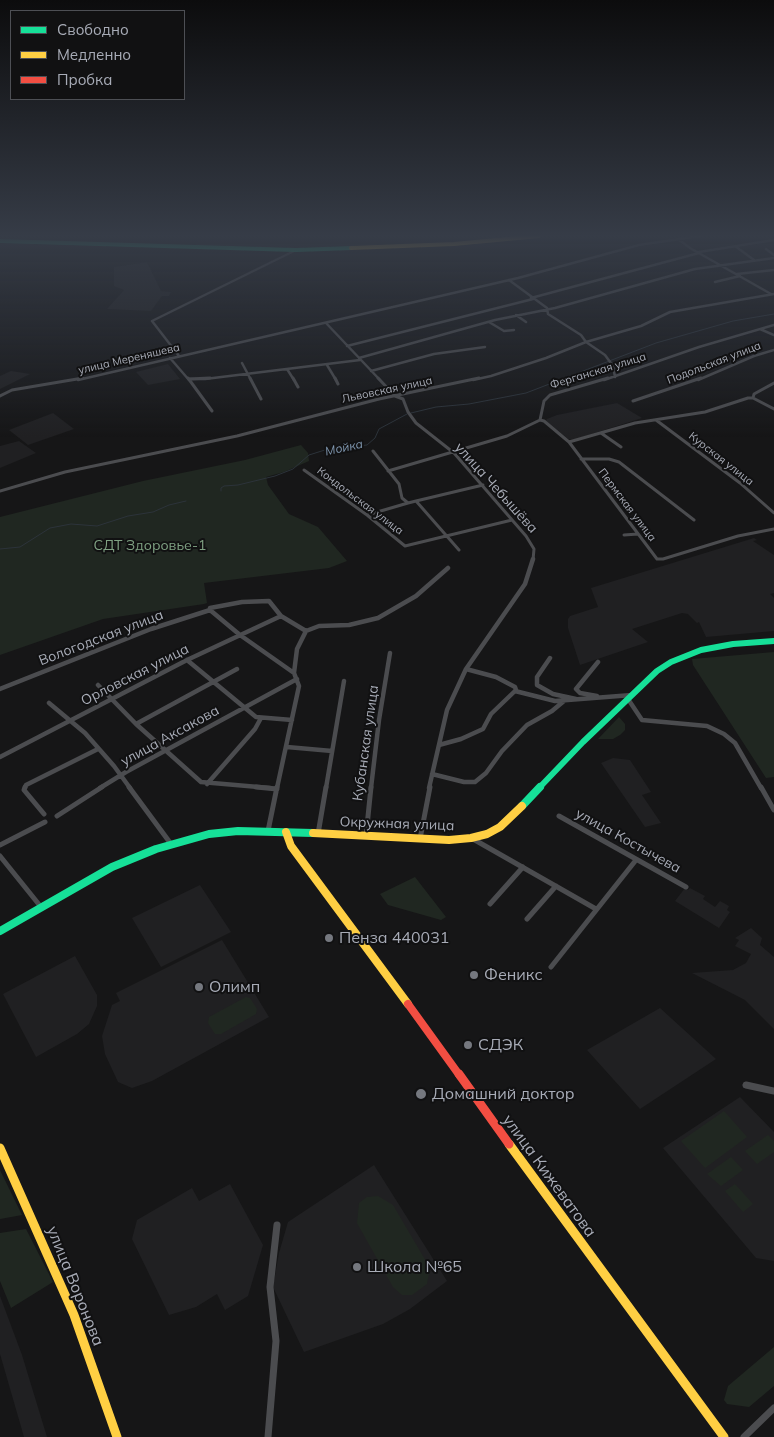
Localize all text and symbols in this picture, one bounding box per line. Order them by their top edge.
legend [10,10,185,100]
text: Свободно [57,20,129,39]
text: Медленно [57,45,131,64]
text: Пробка [57,70,112,89]
street label: Подольская улица [665,339,763,387]
street label: улица Мереняшева [77,341,181,377]
street label: Ферганская улица [548,350,648,392]
street label: Львовская улица [341,374,433,406]
street label: Курская улица [686,430,756,488]
water label: Мойка [324,437,364,459]
street label: улица Чебышёва [451,439,541,537]
street label: Кондольская улица [314,464,406,538]
street label: Пермская улица [595,466,659,544]
park label: СДТ Здоровье-1 [94,538,206,554]
street label: Вологодская улица [36,607,166,669]
street label: Орловская улица [78,641,192,709]
street label: Кубанская улица [350,684,382,802]
street label: улица Аксакова [118,702,222,770]
street label: улица Костычева [573,805,683,877]
street label: Окружная улица [339,814,455,834]
place label: Пенза 440031 [339,928,449,948]
marker: Пенза 440031 [323,932,335,944]
place label: Феникс [484,965,543,985]
marker: Феникс [468,969,480,981]
place label: Олимп [209,977,260,997]
marker: Олимп [193,981,205,993]
place label: СДЭК [478,1035,523,1055]
marker: СДЭК [462,1039,474,1051]
place label: Домашний доктор [432,1084,574,1104]
marker: Домашний доктор [414,1087,428,1101]
street label: улица Кижеватова [498,1111,600,1241]
street label: улица Воронова [42,1223,108,1349]
place label: Школа №65 [367,1257,462,1277]
marker: Школа №65 [351,1261,363,1273]

